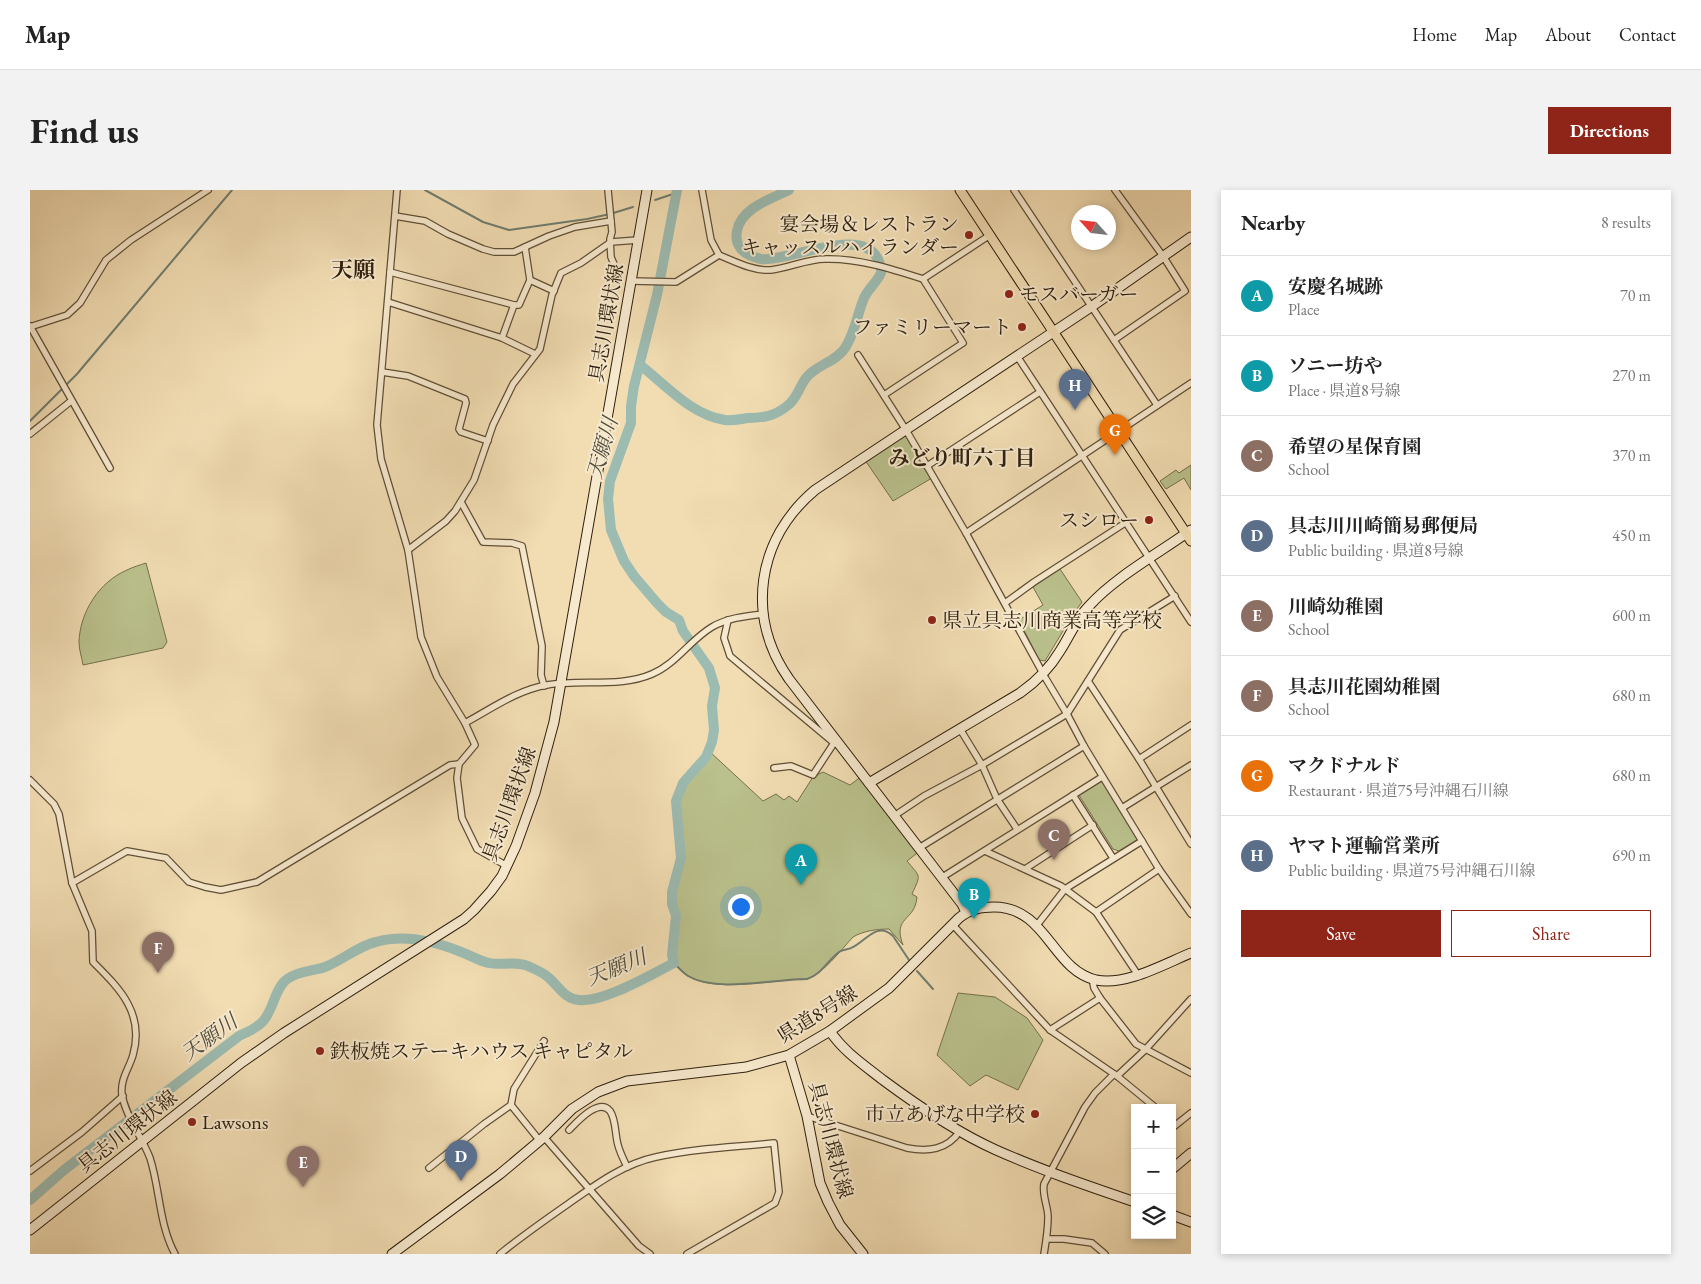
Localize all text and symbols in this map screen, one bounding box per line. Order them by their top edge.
text: Map [25,19,70,50]
text: Home [1412,23,1457,46]
text: Map [1485,23,1517,46]
text: About [1545,23,1591,46]
text: Contact [1619,23,1676,46]
button: Directions [1548,107,1671,154]
text: Find us [30,108,139,153]
north arrow [1071,205,1116,250]
text: Nearby [1241,209,1305,236]
place label: 宴会場＆レストラン キャッスルハイランダー [741,211,959,260]
text: 8 results [1601,212,1651,233]
marker: 宴会場＆レストラン キャッスルハイランダー [963,229,975,241]
district label: 天願 [331,255,375,284]
street label: 具志川環状線 [583,262,629,384]
text: 安慶名城跡 [1288,274,1383,299]
place label: モスバーガー [1019,281,1139,307]
text: A [1251,285,1263,306]
text: 70 m [1620,285,1651,306]
marker: モスバーガー [1003,288,1015,300]
text: Place [1288,299,1320,320]
place label: ファミリーマート [852,314,1012,340]
marker: ファミリーマート [1016,321,1028,333]
text: ソニー坊や [1288,353,1383,378]
text: B [1252,365,1262,386]
text: 270 m [1612,365,1651,386]
pin: H [1059,369,1091,410]
text: Place · 県道8号線 [1288,380,1401,401]
water label: 天願川 [580,412,624,482]
pin: G [1099,414,1131,455]
text: 希望の星保育園 [1288,434,1421,459]
district label: みどり町六丁目 [889,444,1036,471]
text: C [1251,445,1263,466]
text: 370 m [1612,445,1651,466]
text: School [1288,459,1330,480]
place label: スシロー [1059,507,1139,533]
text: 具志川川崎簡易郵便局 [1288,513,1478,538]
marker: スシロー [1143,514,1155,526]
text: D [1251,525,1263,546]
text: 450 m [1612,525,1651,546]
text: Public building · 県道8号線 [1288,540,1464,561]
text: 川崎幼稚園 [1288,594,1383,619]
text: E [1252,605,1262,626]
text: 600 m [1612,605,1651,626]
place label: 県立具志川商業高等学校 [942,607,1162,633]
marker: 県立具志川商業高等学校 [926,614,938,626]
text: School [1288,619,1330,640]
text: 具志川花園幼稚園 [1288,674,1440,699]
text: F [1253,685,1261,706]
text: 680 m [1612,685,1651,706]
text: School [1288,699,1330,720]
street label: 具志川環状線 [476,743,542,865]
text: マクドナルド [1288,753,1401,778]
text: G [1251,765,1263,786]
text: 680 m [1612,765,1651,786]
text: Restaurant · 県道75号沖縄石川線 [1288,780,1509,801]
pin: C [1038,819,1070,860]
text: ヤマト運輸営業所 [1288,833,1440,858]
pin: A [785,844,817,885]
text: H [1251,845,1263,866]
text: 690 m [1612,845,1651,866]
text: Public building · 県道75号沖縄石川線 [1288,860,1536,881]
pin: B [958,878,990,919]
your location [728,894,754,920]
button: Save [1241,910,1441,957]
button: Share [1451,910,1651,957]
pin: F [142,932,174,973]
water label: 天願川 [582,942,652,991]
street label: 県道8号線 [772,979,862,1049]
water label: 天願川 [176,1006,244,1066]
place label: 鉄板焼ステーキハウス キャピタル [330,1038,633,1064]
marker: 鉄板焼ステーキハウス キャピタル [314,1045,326,1057]
street label: 具志川環状線 [803,1079,859,1201]
street label: 具志川環状線 [72,1084,182,1178]
place label: 市立あげな中学校 [865,1101,1025,1127]
map controls [1131,1104,1176,1239]
button: + [1131,1104,1176,1149]
marker: 市立あげな中学校 [1029,1108,1041,1120]
place label: Lawsons [202,1109,268,1135]
marker: Lawsons [186,1116,198,1128]
pin: D [445,1140,477,1181]
pin: E [287,1146,319,1187]
button: − [1131,1149,1176,1194]
button: layers [1131,1194,1176,1239]

